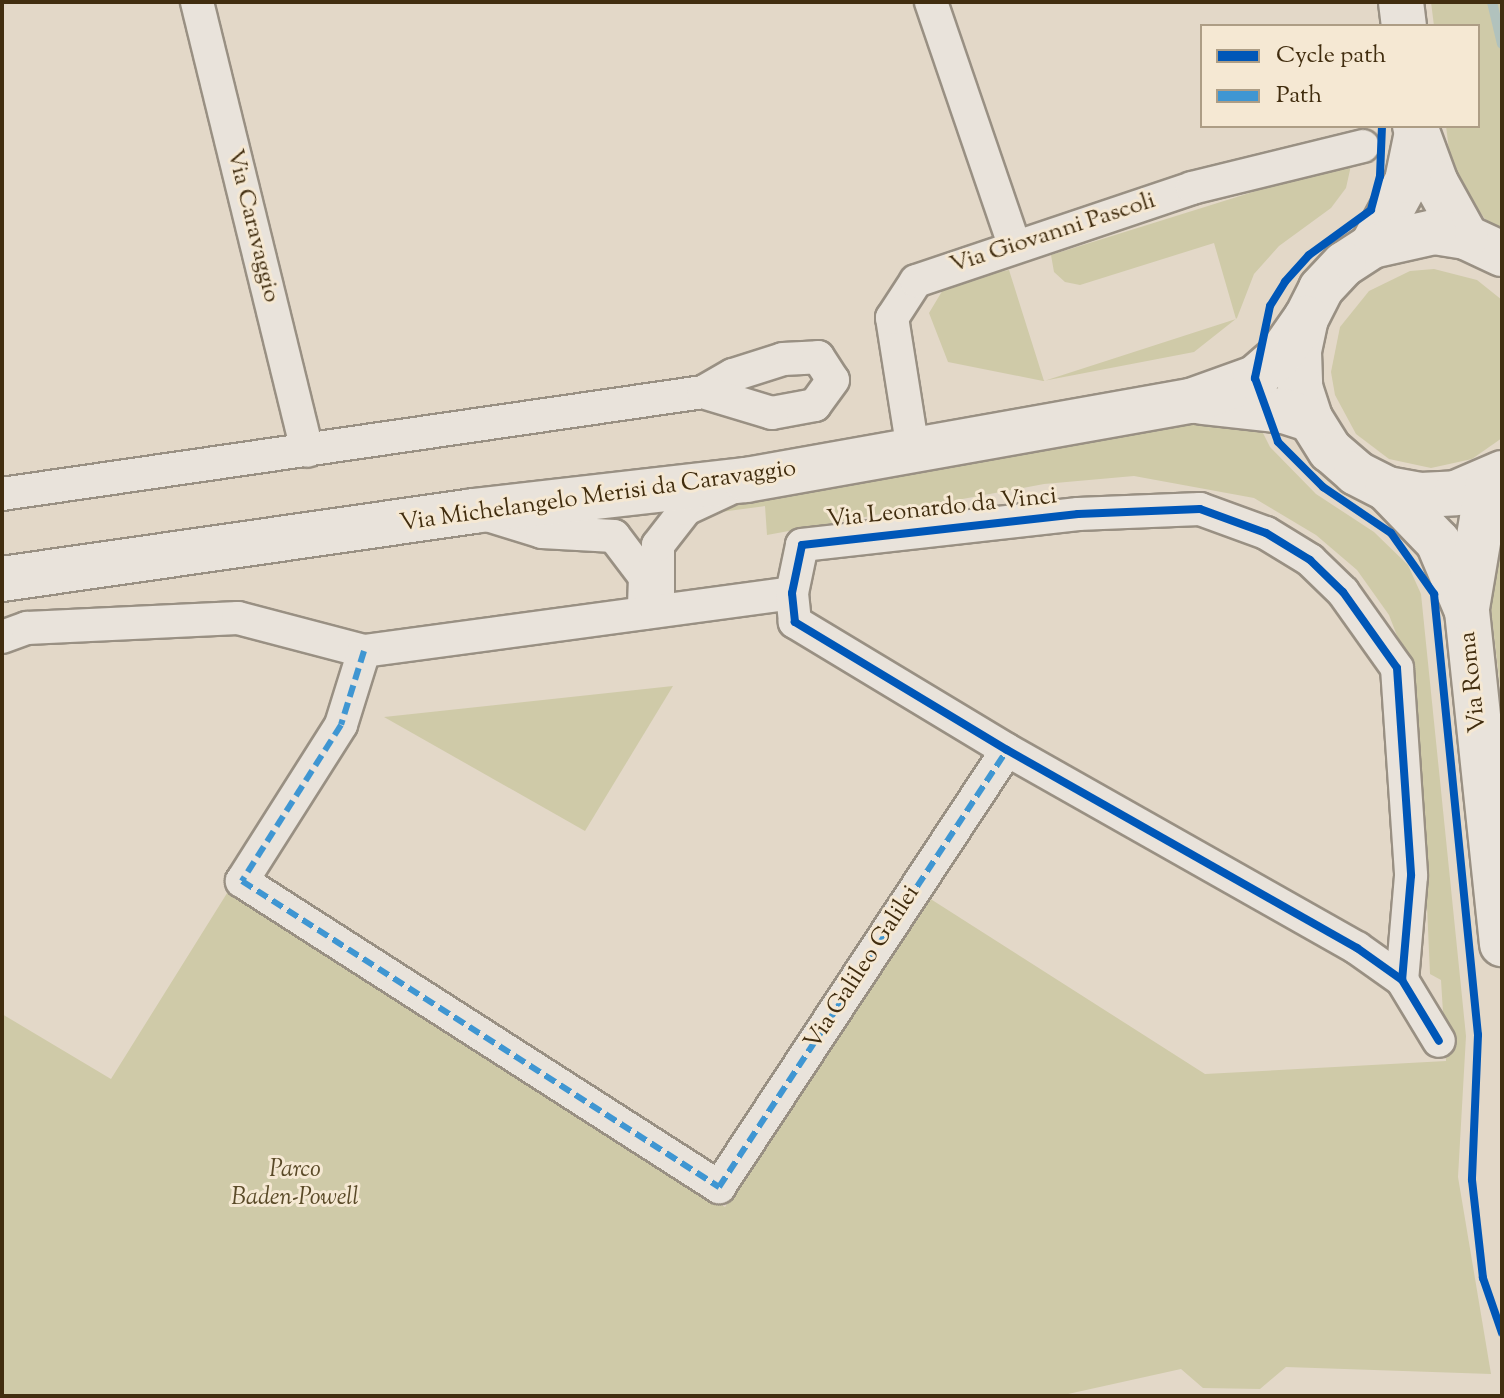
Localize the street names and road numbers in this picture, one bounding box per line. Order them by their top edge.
street label: Via Caravaggio [219,146,285,306]
street label: Via Giovanni Pascoli [946,187,1160,281]
street label: Via Michelangelo Merisi da Caravaggio [398,455,798,539]
street label: Via Leonardo da Vinci [825,483,1059,535]
street label: Via Roma [1454,630,1494,734]
street label: Via Galileo Galilei [799,881,927,1055]

